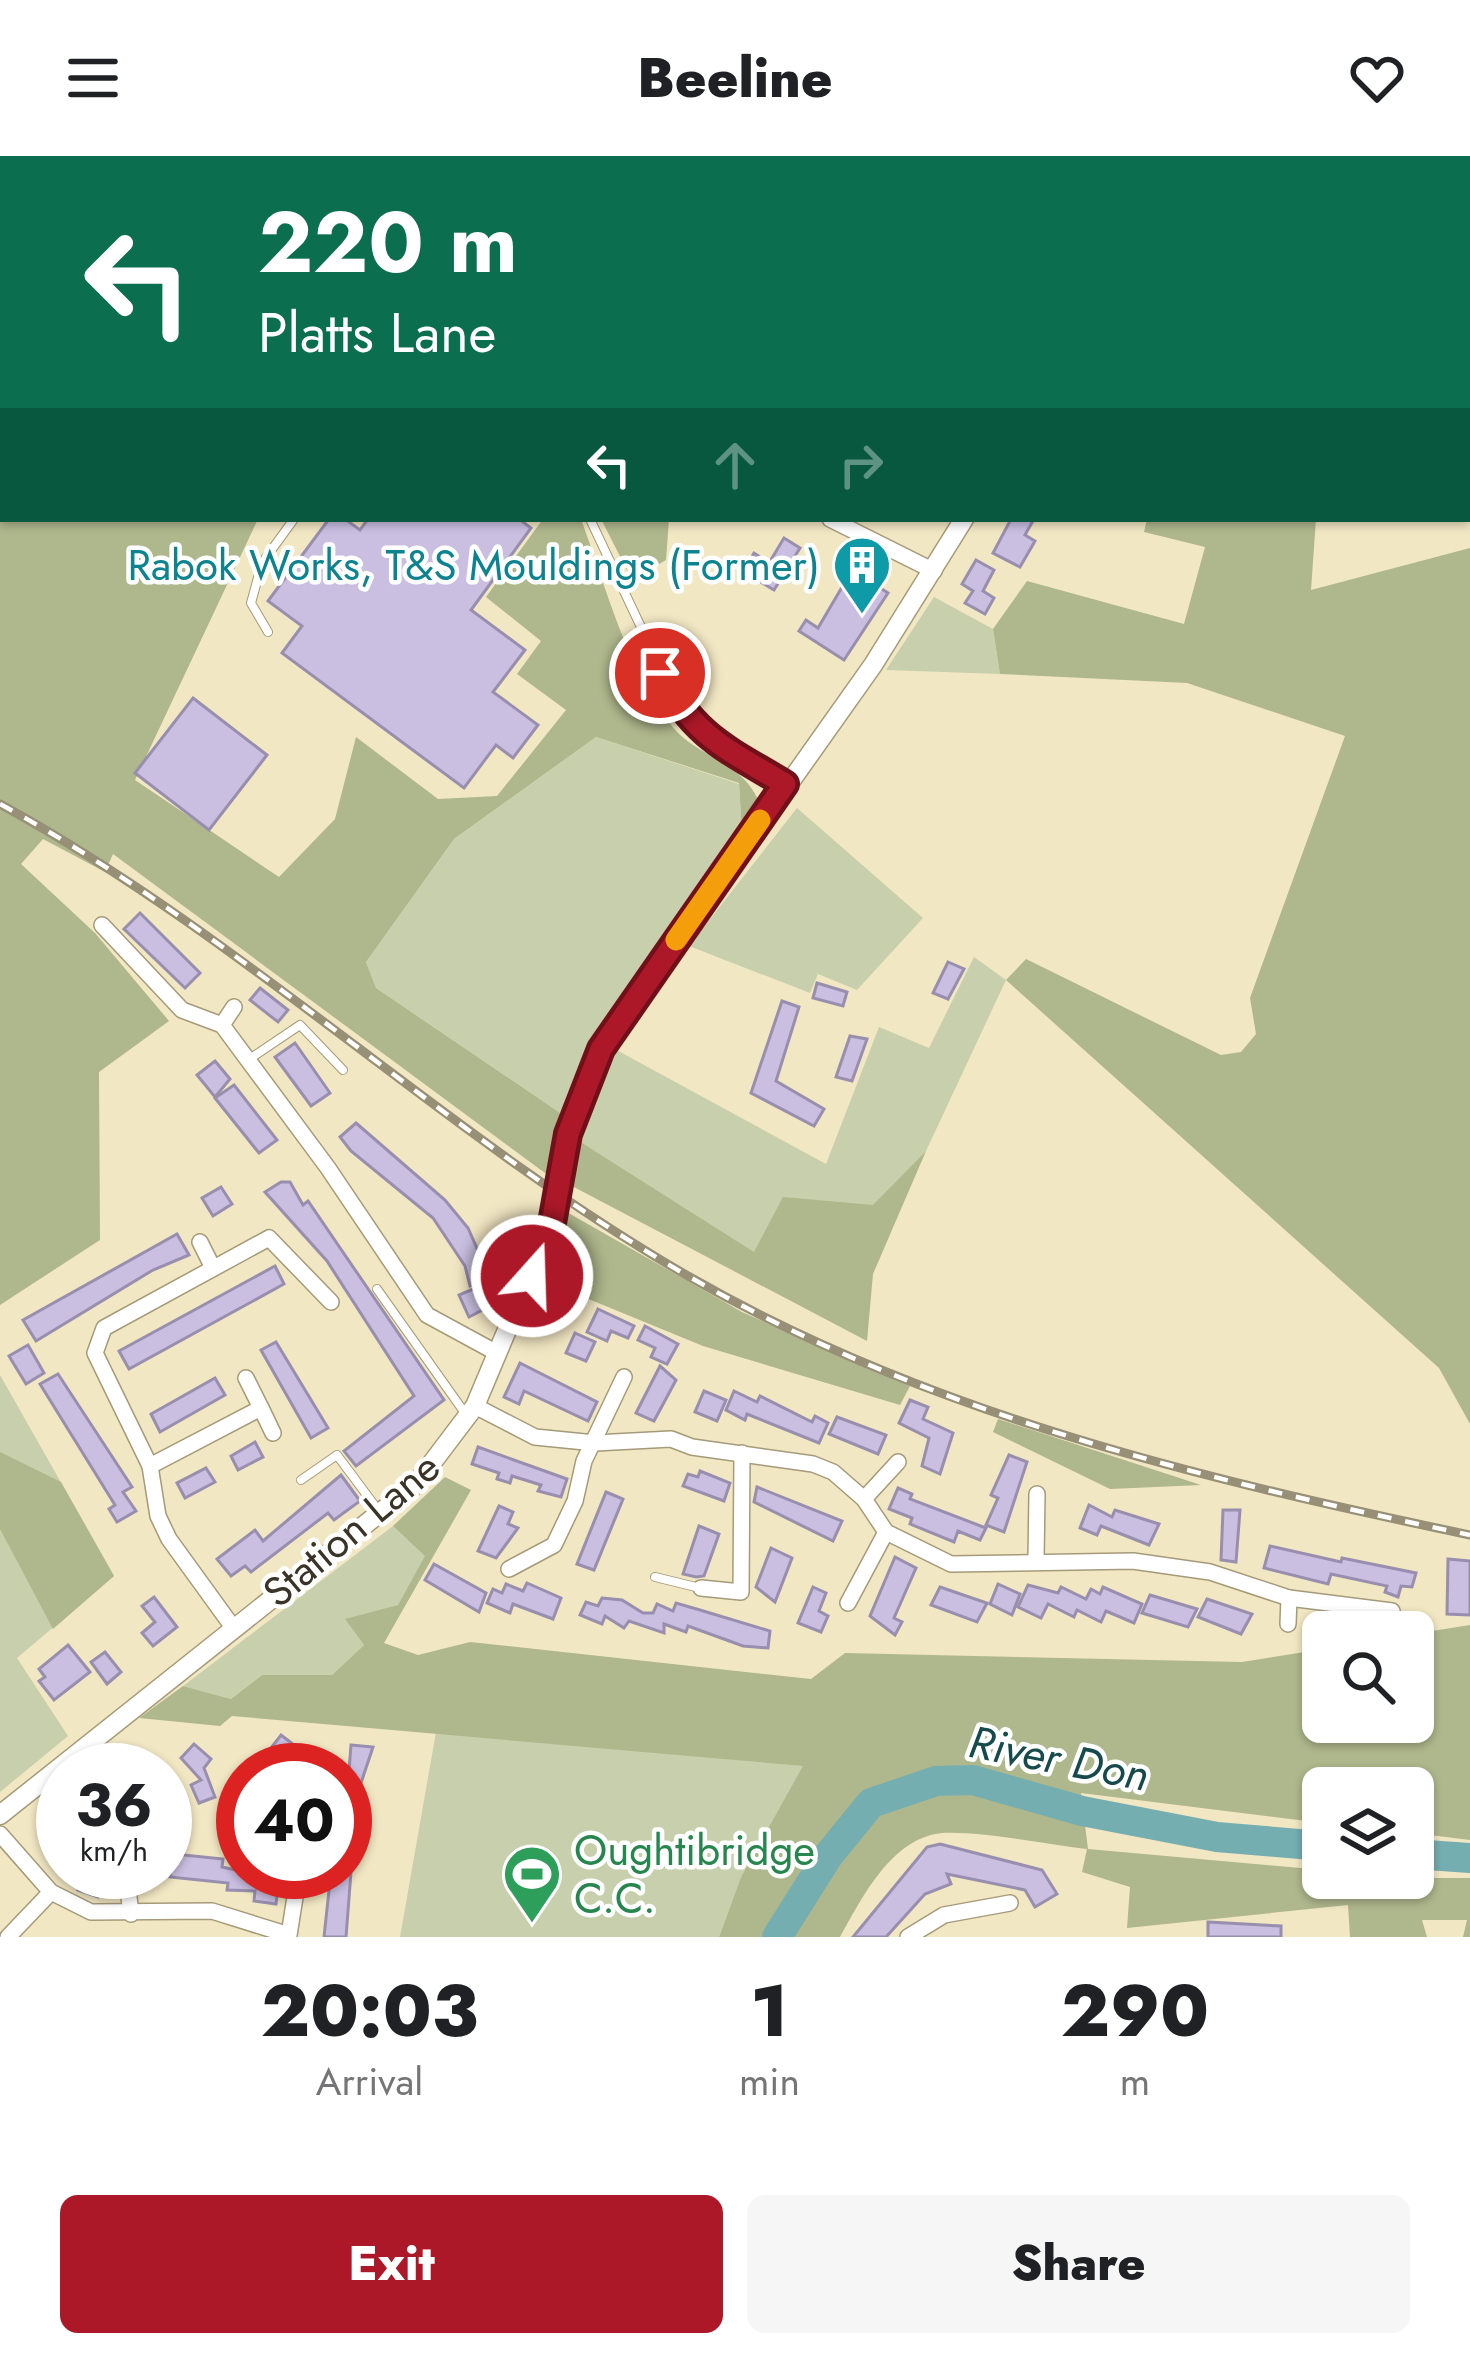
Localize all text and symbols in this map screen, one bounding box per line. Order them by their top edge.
text: Beeline [637,39,833,117]
icon: menu [60,45,126,111]
icon: heart [1344,45,1410,111]
text: 220 m [258,182,518,304]
icon: left [60,204,216,360]
text: Platts Lane [258,294,496,372]
icon: left [576,432,642,498]
icon: ahead [702,432,768,498]
icon: right [828,432,894,498]
building icon: Rabok Works, T&S Mouldings (Former) [831,534,893,616]
place label: Rabok Works, T&S Mouldings (Former) [127,535,820,596]
pin [609,622,711,724]
icon: arrive [627,640,693,706]
position arrow [469,1213,595,1339]
street label: Station Lane [249,1437,453,1622]
map controls [1302,1611,1434,1899]
button: search [1302,1611,1434,1743]
water label: River Don [963,1709,1154,1808]
speed limit sign: 40 [216,1743,372,1899]
text: 36 [75,1762,153,1849]
button: layers [1302,1767,1434,1899]
place label: Oughtibridge C.C. [574,1820,815,1929]
text: km/h [80,1829,148,1872]
sports icon: Oughtibridge C.C. [501,1843,563,1925]
text: 20:03 [261,1959,478,2063]
text: 1 [750,1959,788,2063]
text: 290 [1061,1959,1209,2063]
text: Arrival [316,2053,423,2110]
text: min [739,2053,800,2110]
text: m [1120,2053,1150,2110]
button: Exit [60,2195,723,2333]
button: Share [747,2195,1410,2333]

